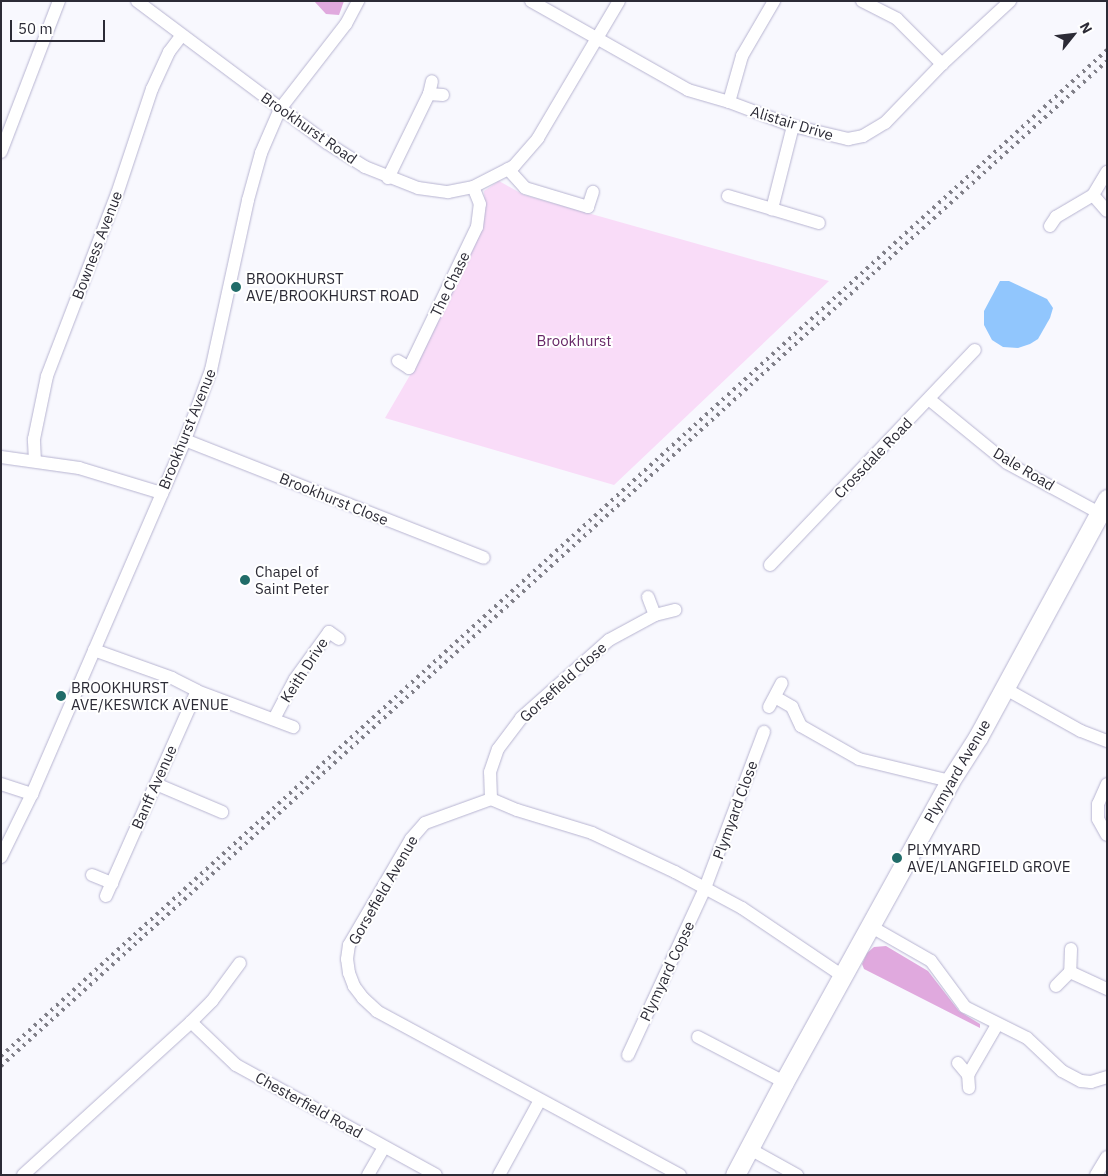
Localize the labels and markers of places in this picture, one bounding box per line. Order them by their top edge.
place label: BROOKHURST AVE/BROOKHURST ROAD [246,269,419,304]
marker: BROOKHURST AVE/BROOKHURST ROAD [230,281,242,293]
place label: Chapel of Saint Peter [255,562,329,597]
marker: Chapel of Saint Peter [239,574,251,586]
place label: BROOKHURST AVE/KESWICK AVENUE [71,678,229,713]
marker: BROOKHURST AVE/KESWICK AVENUE [55,690,67,702]
place label: PLYMYARD AVE/LANGFIELD GROVE [907,840,1071,875]
marker: PLYMYARD AVE/LANGFIELD GROVE [891,852,903,864]

